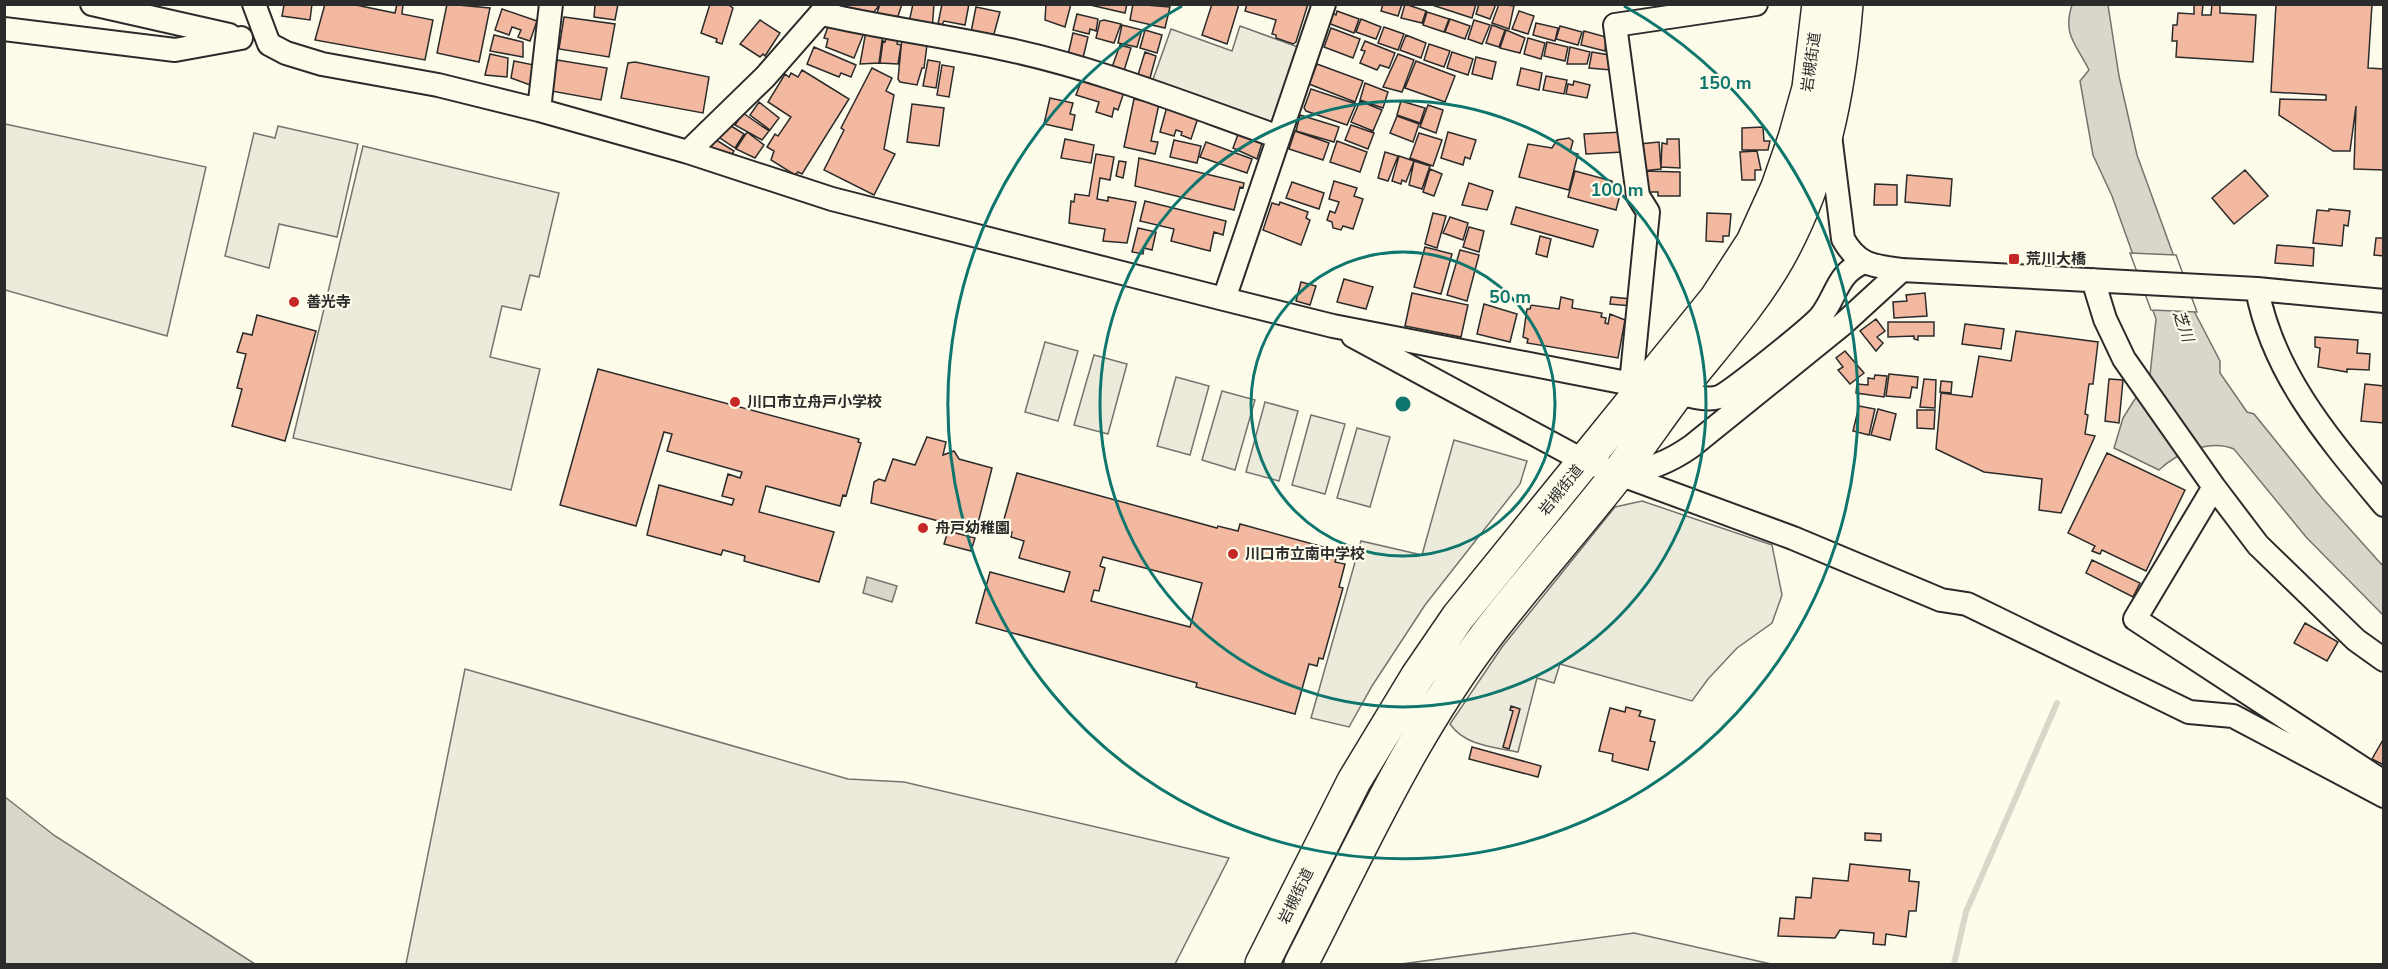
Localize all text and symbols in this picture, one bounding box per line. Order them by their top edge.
street label: 岩槻街道 [1797,31,1825,93]
text: 150 m [1698,71,1752,95]
text: 100 m [1590,178,1644,202]
place label: 荒川大橋 [2026,249,2087,269]
marker: 荒川大橋 [2007,252,2021,266]
text: 50 m [1489,285,1531,309]
place label: 善光寺 [306,292,351,312]
marker: 善光寺 [287,295,301,309]
water label: 芝川 [2167,307,2199,347]
place label: 川口市立舟戸小学校 [747,392,882,412]
centre of rings [1393,394,1413,414]
marker: 川口市立舟戸小学校 [728,395,742,409]
street label: 岩槻街道 [1534,460,1588,520]
place label: 舟戸幼稚園 [935,518,1010,538]
marker: 舟戸幼稚園 [916,521,930,535]
place label: 川口市立南中学校 [1245,544,1365,564]
marker: 川口市立南中学校 [1226,547,1240,561]
street label: 岩槻街道 [1274,865,1318,927]

